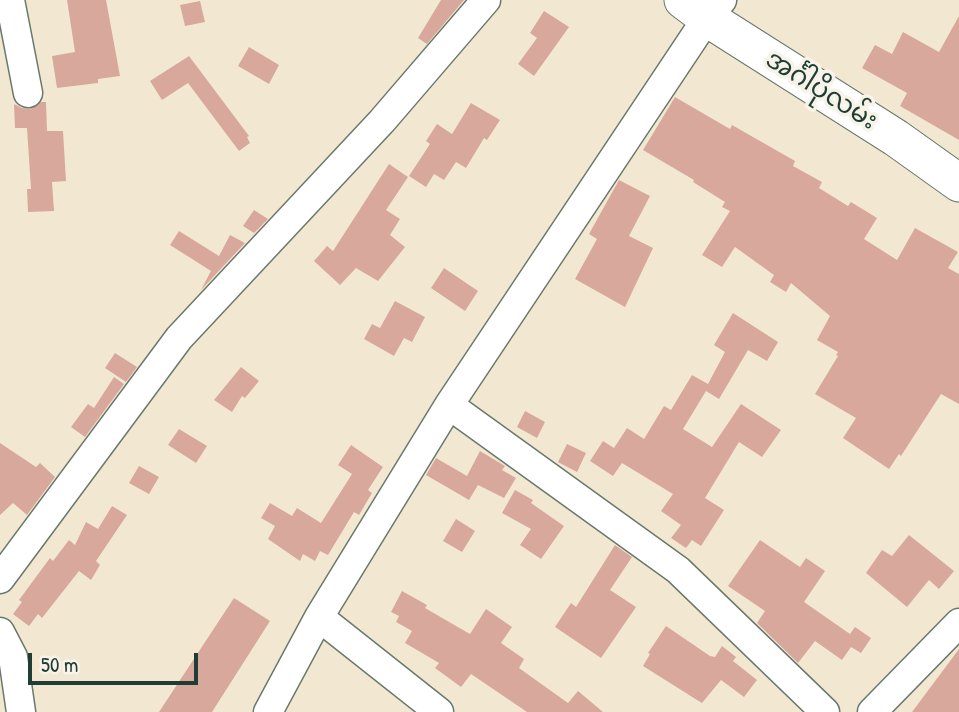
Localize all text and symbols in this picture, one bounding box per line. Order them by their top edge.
street label: အင်္ဂါပိုလမ်း [760,45,882,137]
scale bar [32,638,201,682]
text: 50 m [41,650,78,679]

